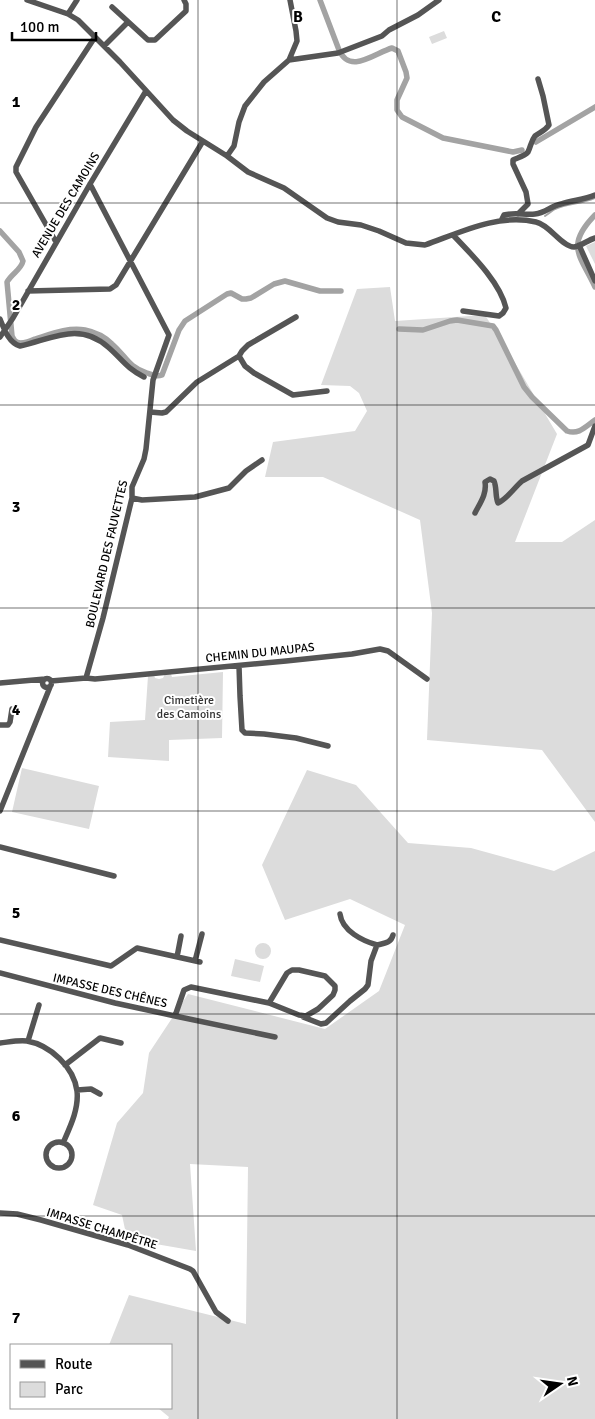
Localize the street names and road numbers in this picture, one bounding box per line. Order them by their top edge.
street label: AVENUE DES CAMOINS [29,149,104,260]
street label: BOULEVARD DES FAUVETTES [83,478,131,629]
street label: CHEMIN DU MAUPAS [205,640,316,666]
street label: IMPASSE DES CHÊNES [51,971,169,1012]
street label: IMPASSE CHAMPÊTRE [45,1205,159,1253]

